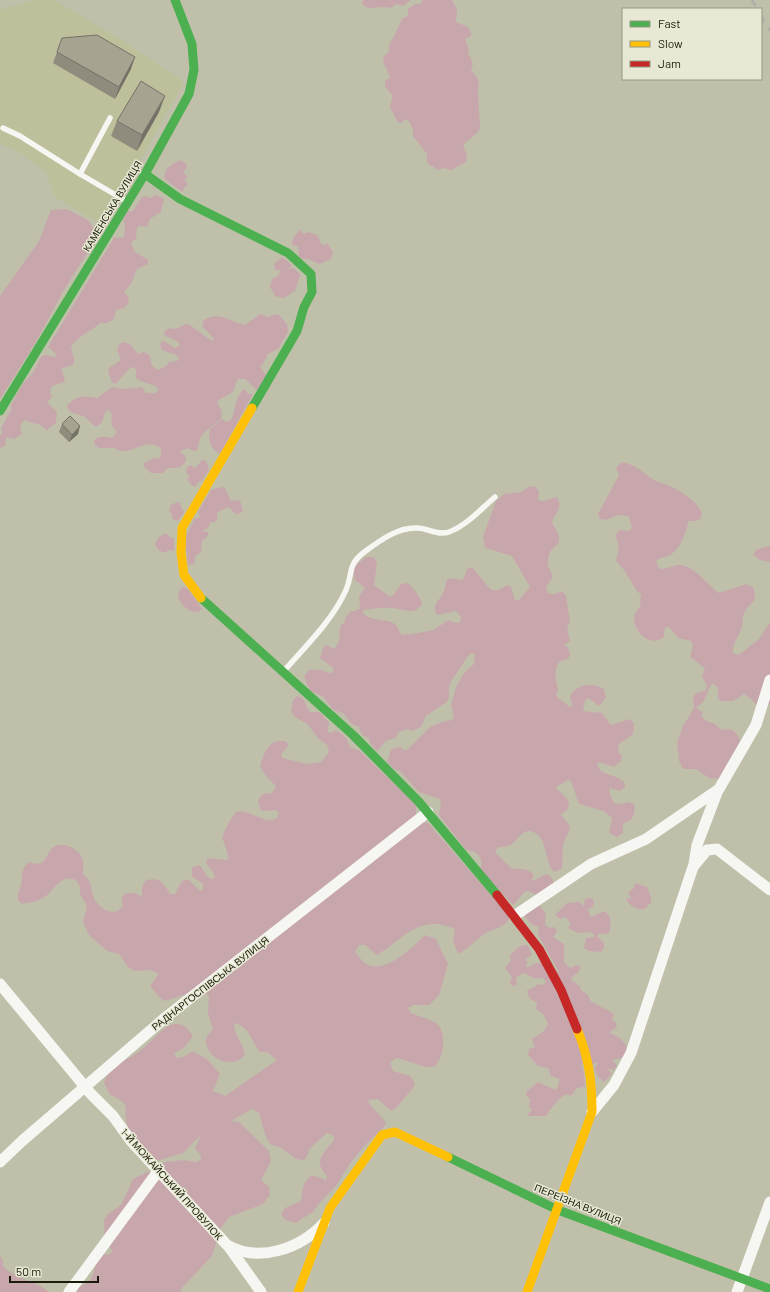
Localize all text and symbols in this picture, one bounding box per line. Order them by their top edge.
legend [622,8,762,80]
text: Fast [658,16,681,30]
text: Slow [658,36,683,50]
text: Jam [658,56,681,70]
street label: КАМЕНСЬКА ВУЛИЦЯ [80,158,144,254]
street label: РАДНАРГОСПІВСЬКА ВУЛИЦЯ [149,933,271,1033]
street label: 1-Й МОЖАЙСЬКИЙ ПРОВУЛОК [119,1126,225,1242]
street label: ПЕРЕЇЗНА ВУЛИЦЯ [533,1181,623,1227]
scale bar [10,1258,98,1284]
text: 50 m [16,1264,41,1278]

